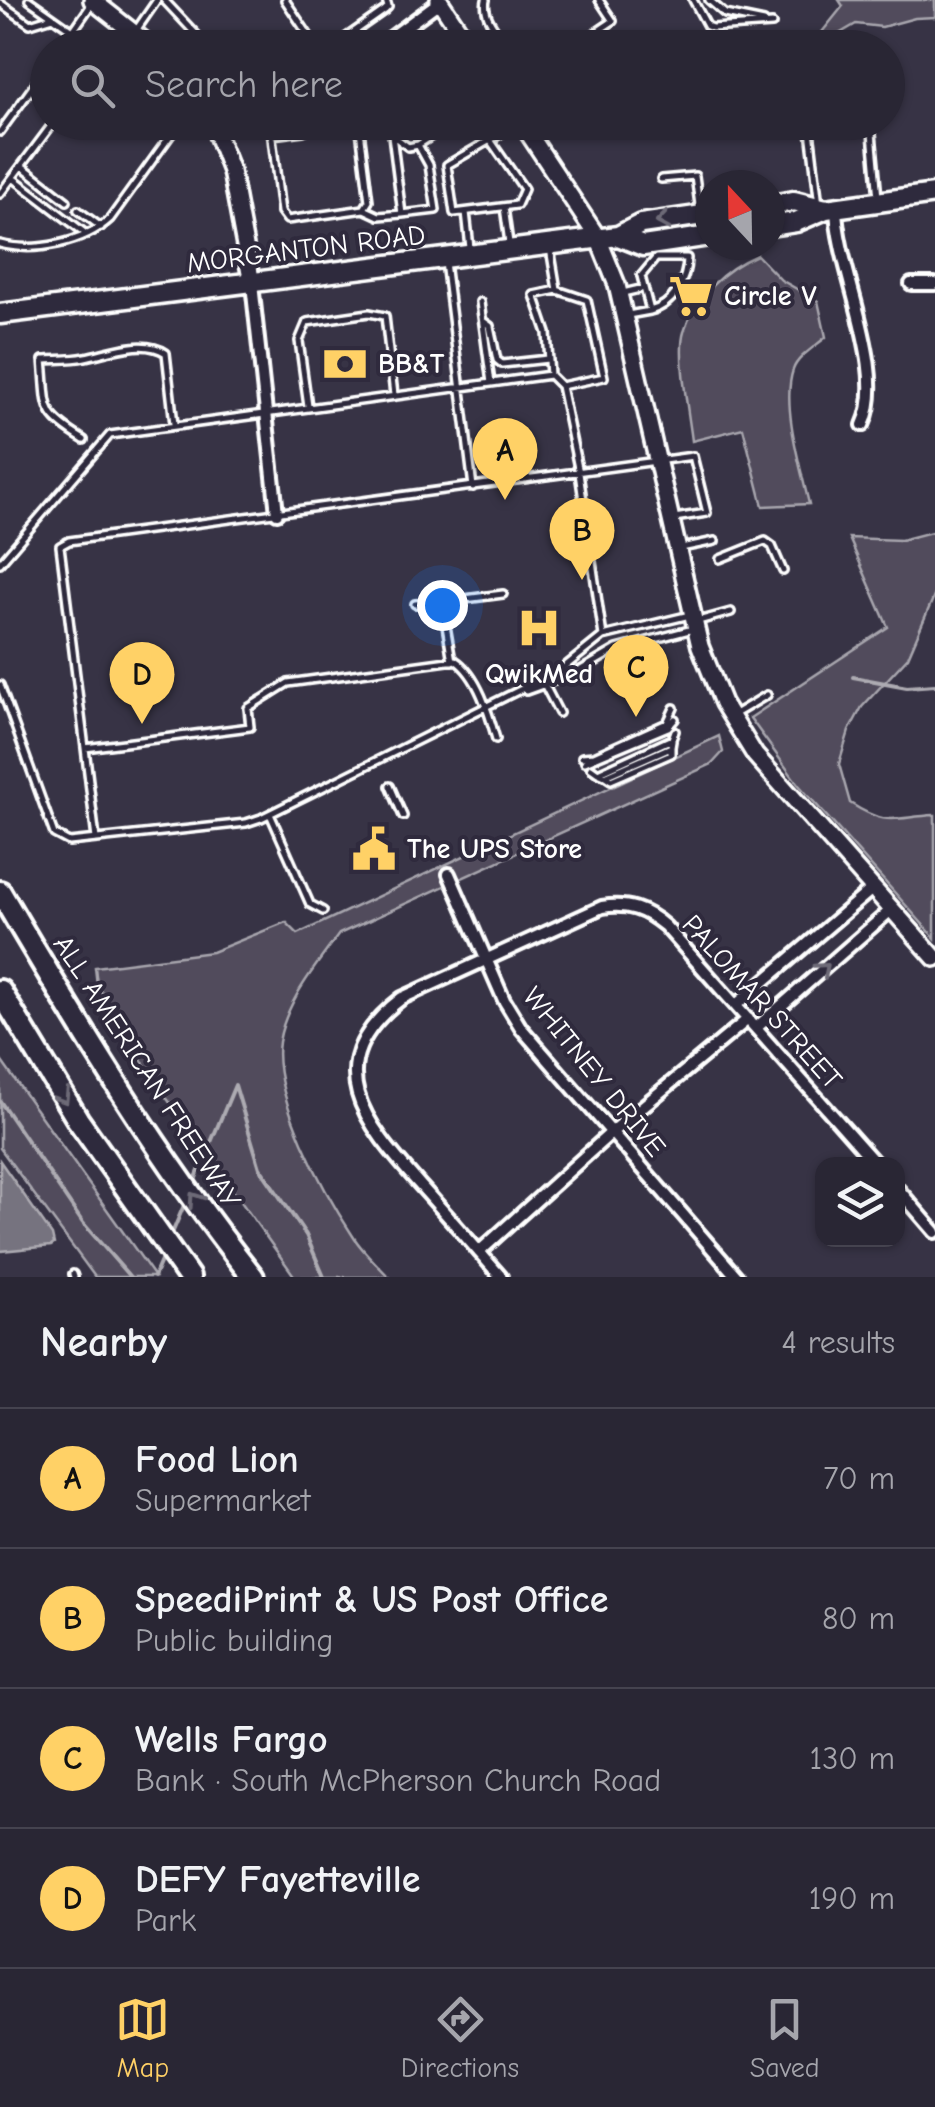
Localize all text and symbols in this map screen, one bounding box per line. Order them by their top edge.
search box [30,30,905,140]
icon: search [65,58,120,113]
text: Search here [145,63,343,107]
north arrow [695,170,785,260]
one-way arrow [654,209,671,230]
street label: MORGANTON ROAD [185,218,427,280]
supermarket icon: Circle V [667,272,715,320]
place label: Circle V [724,280,817,312]
bank icon: BB&T [321,340,369,388]
place label: BB&T [378,348,445,380]
pin: A [472,418,538,500]
pin: B [550,498,614,580]
your location [417,580,468,631]
hospital icon: QwikMed [515,604,563,652]
pin: C [604,634,668,717]
pin: D [110,642,174,724]
place label: QwikMed [485,658,593,690]
public building icon: The UPS Store [350,825,398,873]
place label: The UPS Store [407,833,582,865]
street label: PALOMAR STREET [676,909,849,1096]
street label: ALL AMERICAN FREEWAY [47,930,247,1215]
one-way arrow [812,962,830,980]
street label: WHITNEY DRIVE [516,981,672,1163]
one-way arrow [51,1086,70,1104]
map controls [815,1157,905,1247]
button: layers [815,1157,905,1247]
one-way arrow [189,1191,207,1210]
text: Nearby [40,1318,167,1367]
text: 4 results [782,1324,895,1361]
text: Food Lion [135,1438,299,1482]
text: A [64,1460,81,1497]
text: 70 m [823,1460,895,1497]
text: Supermarket [135,1482,310,1519]
text: SpeediPrint & US Post Office [135,1578,608,1622]
text: B [63,1600,82,1637]
text: 80 m [822,1600,895,1637]
text: Public building [135,1622,333,1659]
text: Wells Fargo [135,1718,328,1762]
text: C [63,1740,82,1777]
text: 130 m [809,1740,895,1777]
text: Bank · South McPherson Church Road [135,1762,661,1799]
text: DEFY Fayetteville [135,1858,420,1902]
text: D [63,1880,82,1917]
text: 190 m [809,1880,895,1917]
text: Park [135,1902,196,1939]
tab: Map [115,1992,170,2084]
tab: Directions [401,1992,519,2084]
tab: Saved [750,1992,820,2084]

